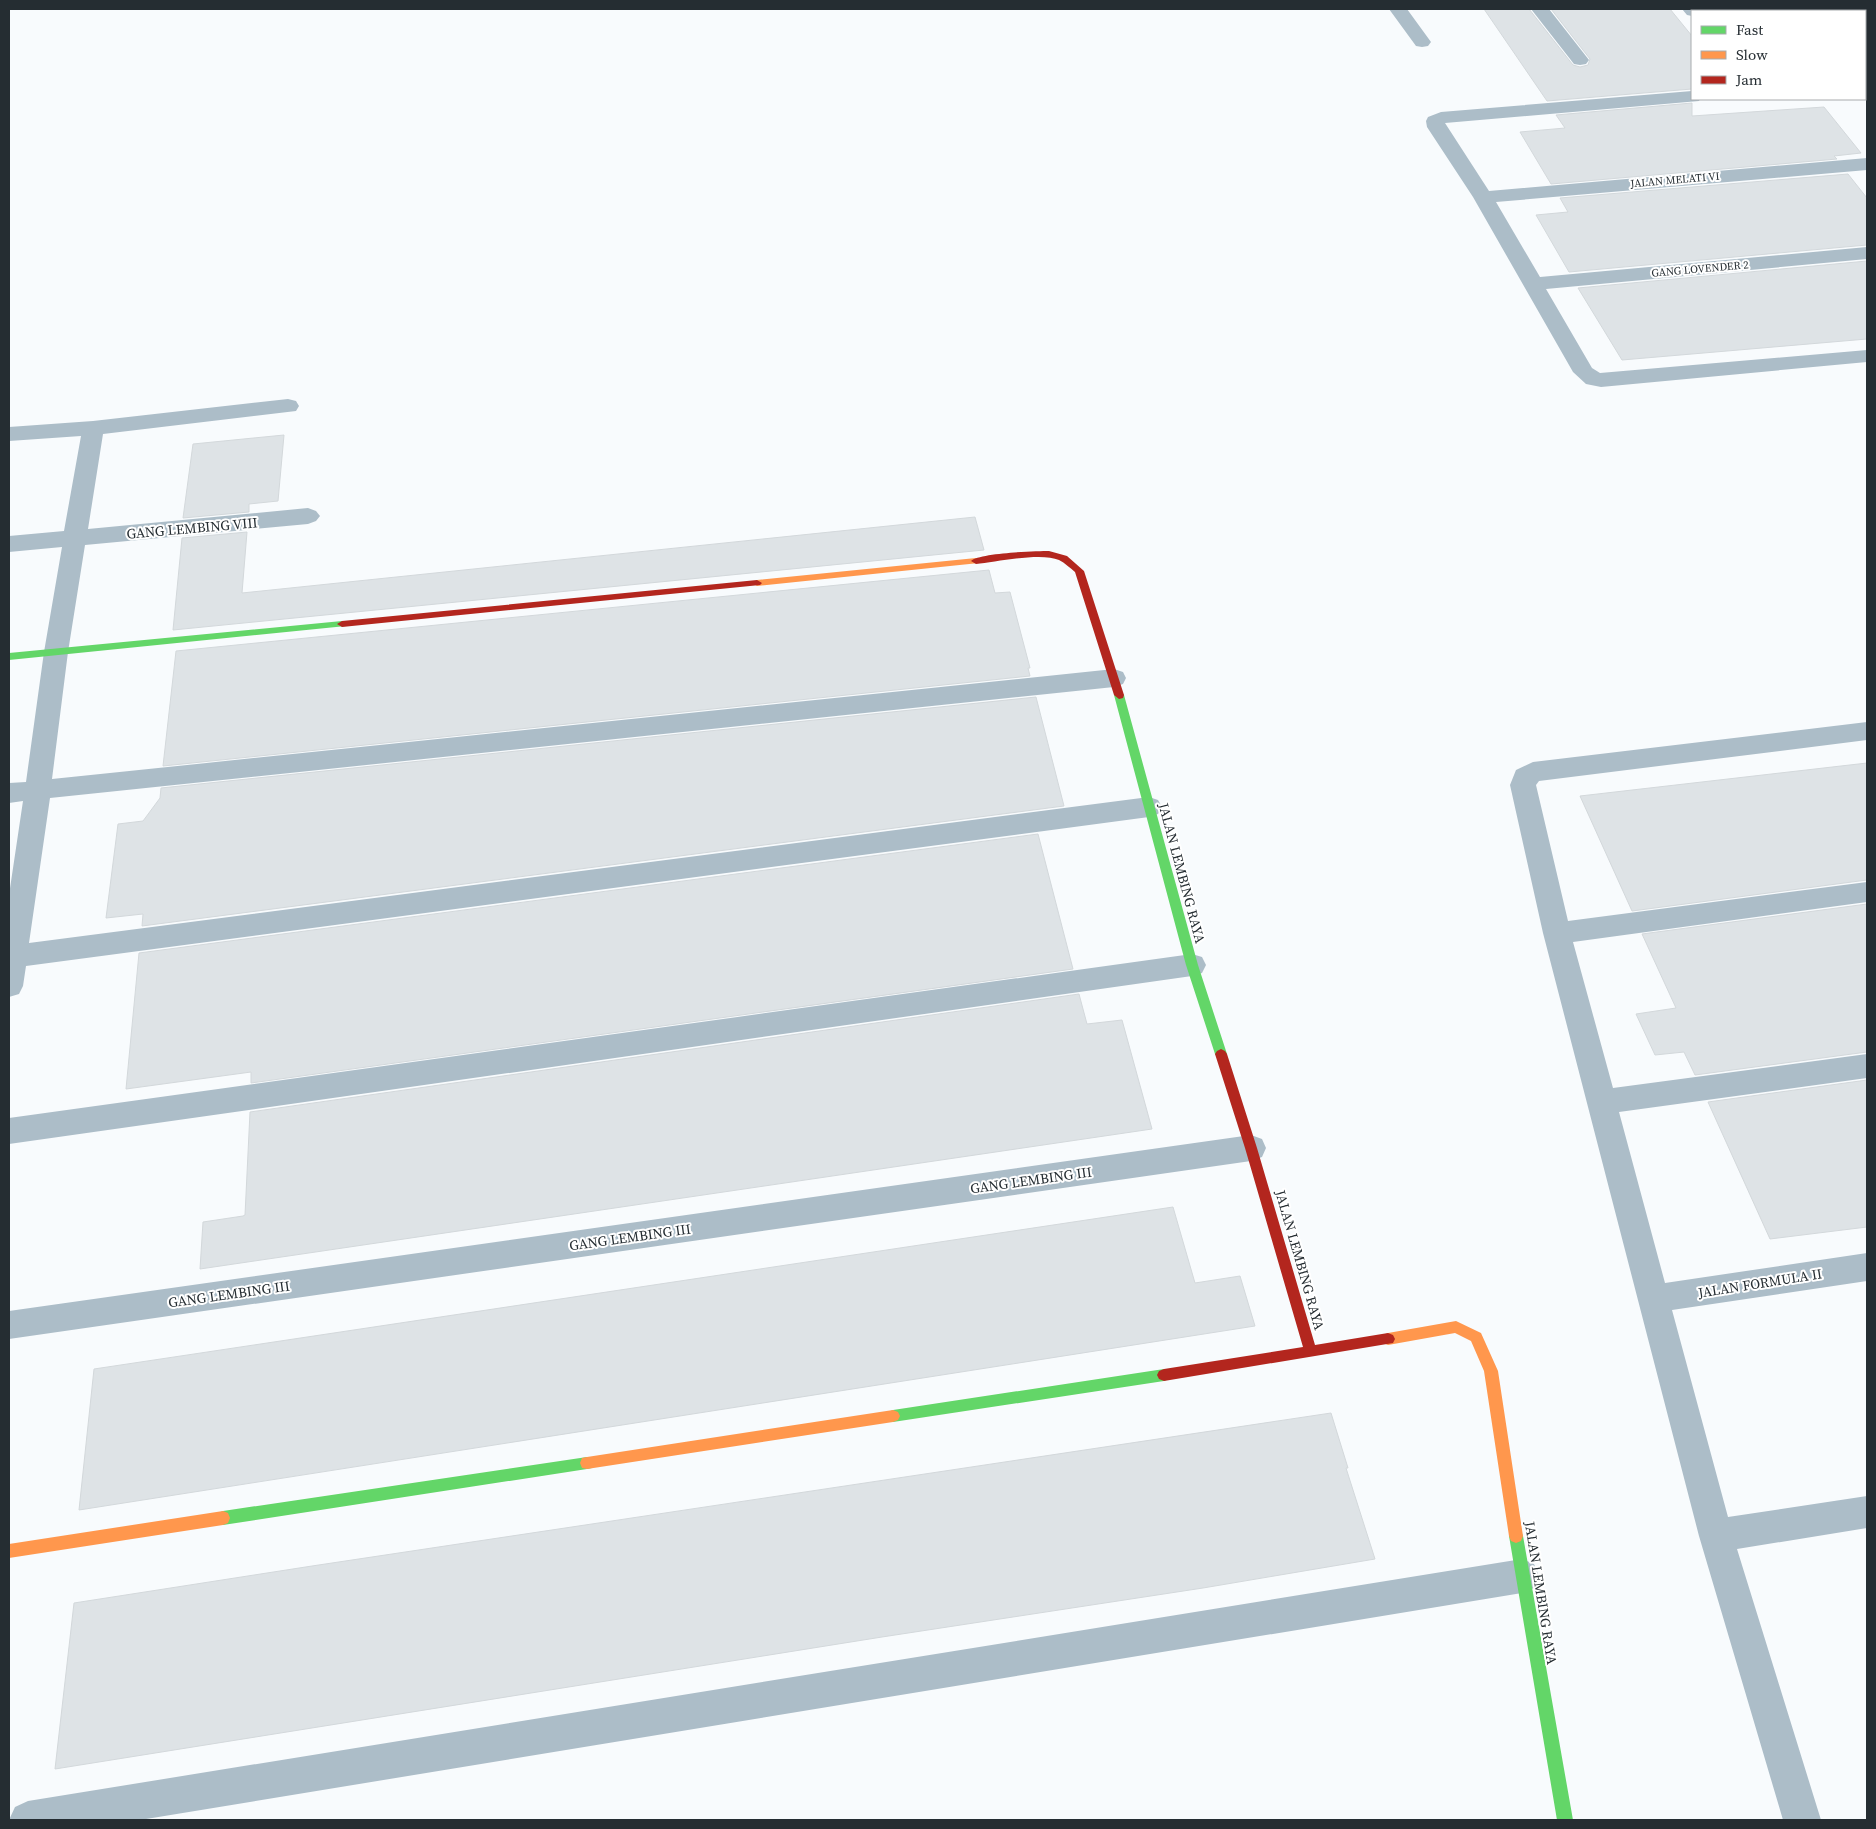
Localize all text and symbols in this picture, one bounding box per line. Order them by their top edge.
legend [1691,10,1866,100]
text: Fast [1736,19,1763,40]
text: Slow [1736,44,1768,65]
text: Jam [1735,69,1763,90]
street label: JALAN MELATI VI [1629,169,1720,191]
street label: GANG LOVENDER 2 [1651,257,1750,281]
street label: GANG LEMBING VIII [126,512,258,544]
street label: JALAN LEMBING RAYA [1153,800,1211,946]
street label: GANG LEMBING III [969,1162,1093,1198]
street label: JALAN LEMBING RAYA [1270,1187,1330,1333]
street label: GANG LEMBING III [568,1219,692,1255]
street label: JALAN FORMULA II [1696,1263,1823,1303]
street label: GANG LEMBING III [167,1276,291,1312]
street label: JALAN LEMBING RAYA [1520,1519,1562,1667]

